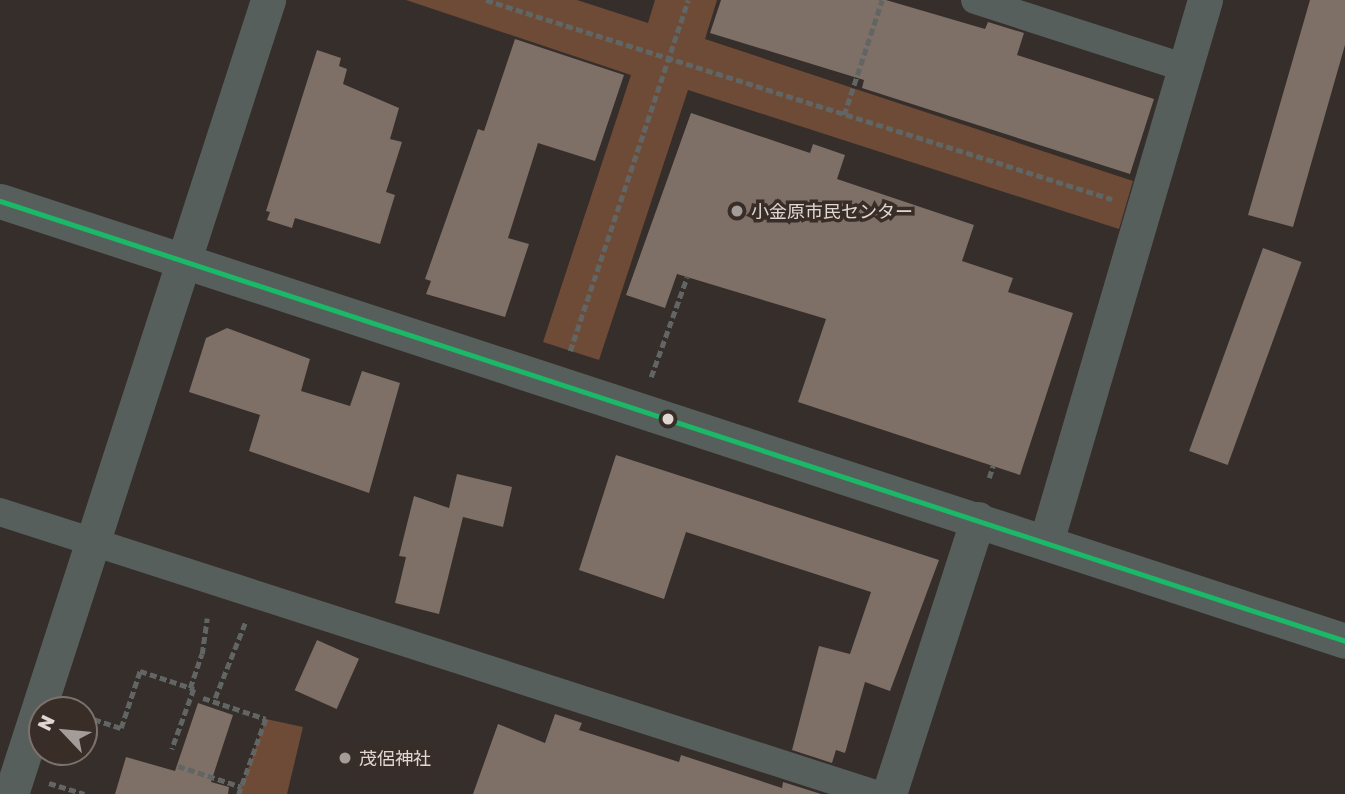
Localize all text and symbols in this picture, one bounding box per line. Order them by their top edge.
place label: 小金原市民センター [751,200,913,222]
marker: 小金原市民センター [729,203,745,219]
unlabelled marker [661,412,675,426]
north arrow [28,696,98,766]
text: N [32,711,59,734]
place label: 茂侶神社 [359,747,431,769]
marker: 茂侶神社 [337,750,353,766]

